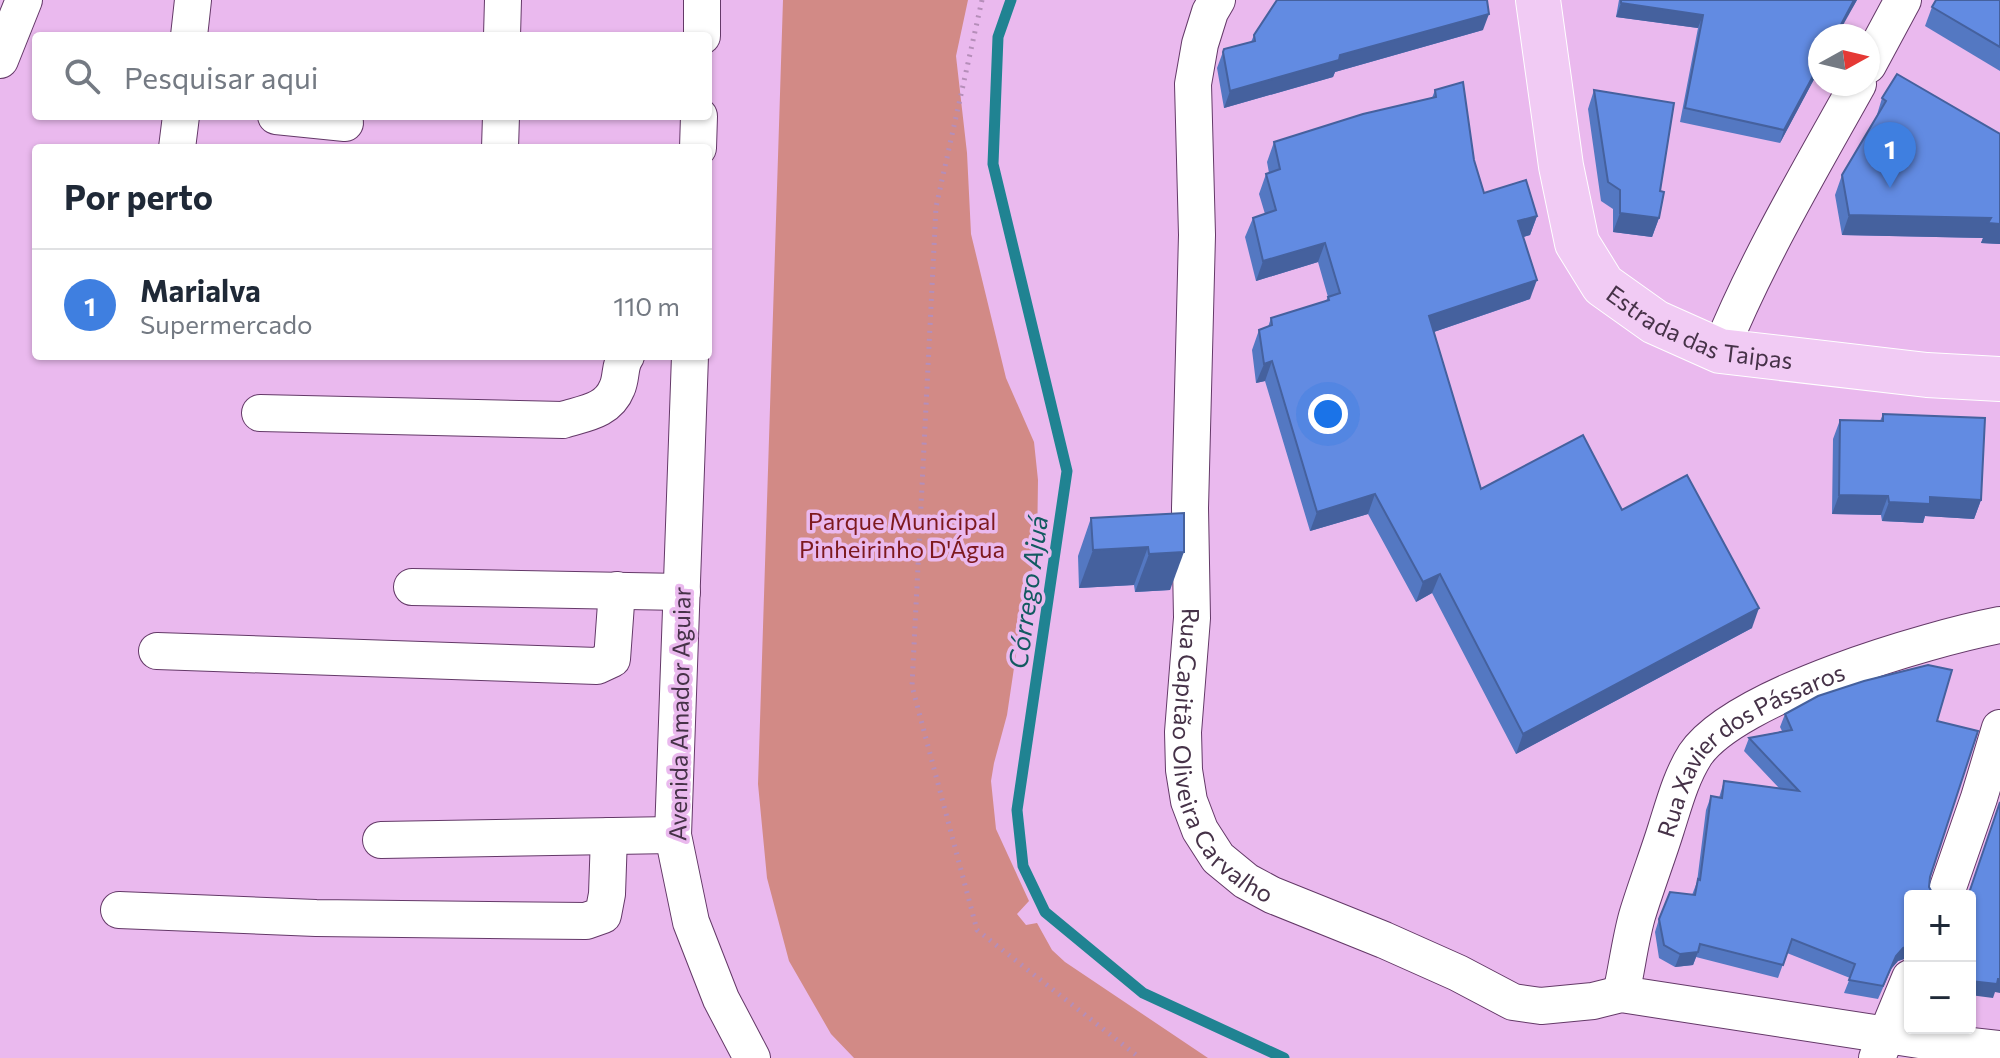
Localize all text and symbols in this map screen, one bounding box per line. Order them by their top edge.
north arrow [1808,24,1880,96]
search box [32,32,712,120]
icon: search [60,54,104,98]
text: Pesquisar aqui [124,58,319,95]
pin: 1 [1864,122,1916,188]
text: Por perto [64,175,213,217]
text: Marialva [140,271,261,308]
street label: Estrada das Taipas [1602,278,1794,374]
text: 1 [84,290,96,321]
text: 110 m [613,290,680,321]
text: Supermercado [140,308,313,339]
your location [1308,394,1348,434]
park label: Parque Municipal Pinheirinho D'Água [799,506,1005,563]
water label: Córrego Ajuá [1001,513,1053,671]
street label: Avenida Amador Aguiar [662,586,696,841]
street label: Rua Capitão Oliveira Carvalho [1168,608,1279,908]
street label: Rua Xavier dos Pássaros [1650,656,1848,840]
map controls [1904,890,1976,1034]
button: + [1904,890,1976,962]
button: − [1904,962,1976,1034]

